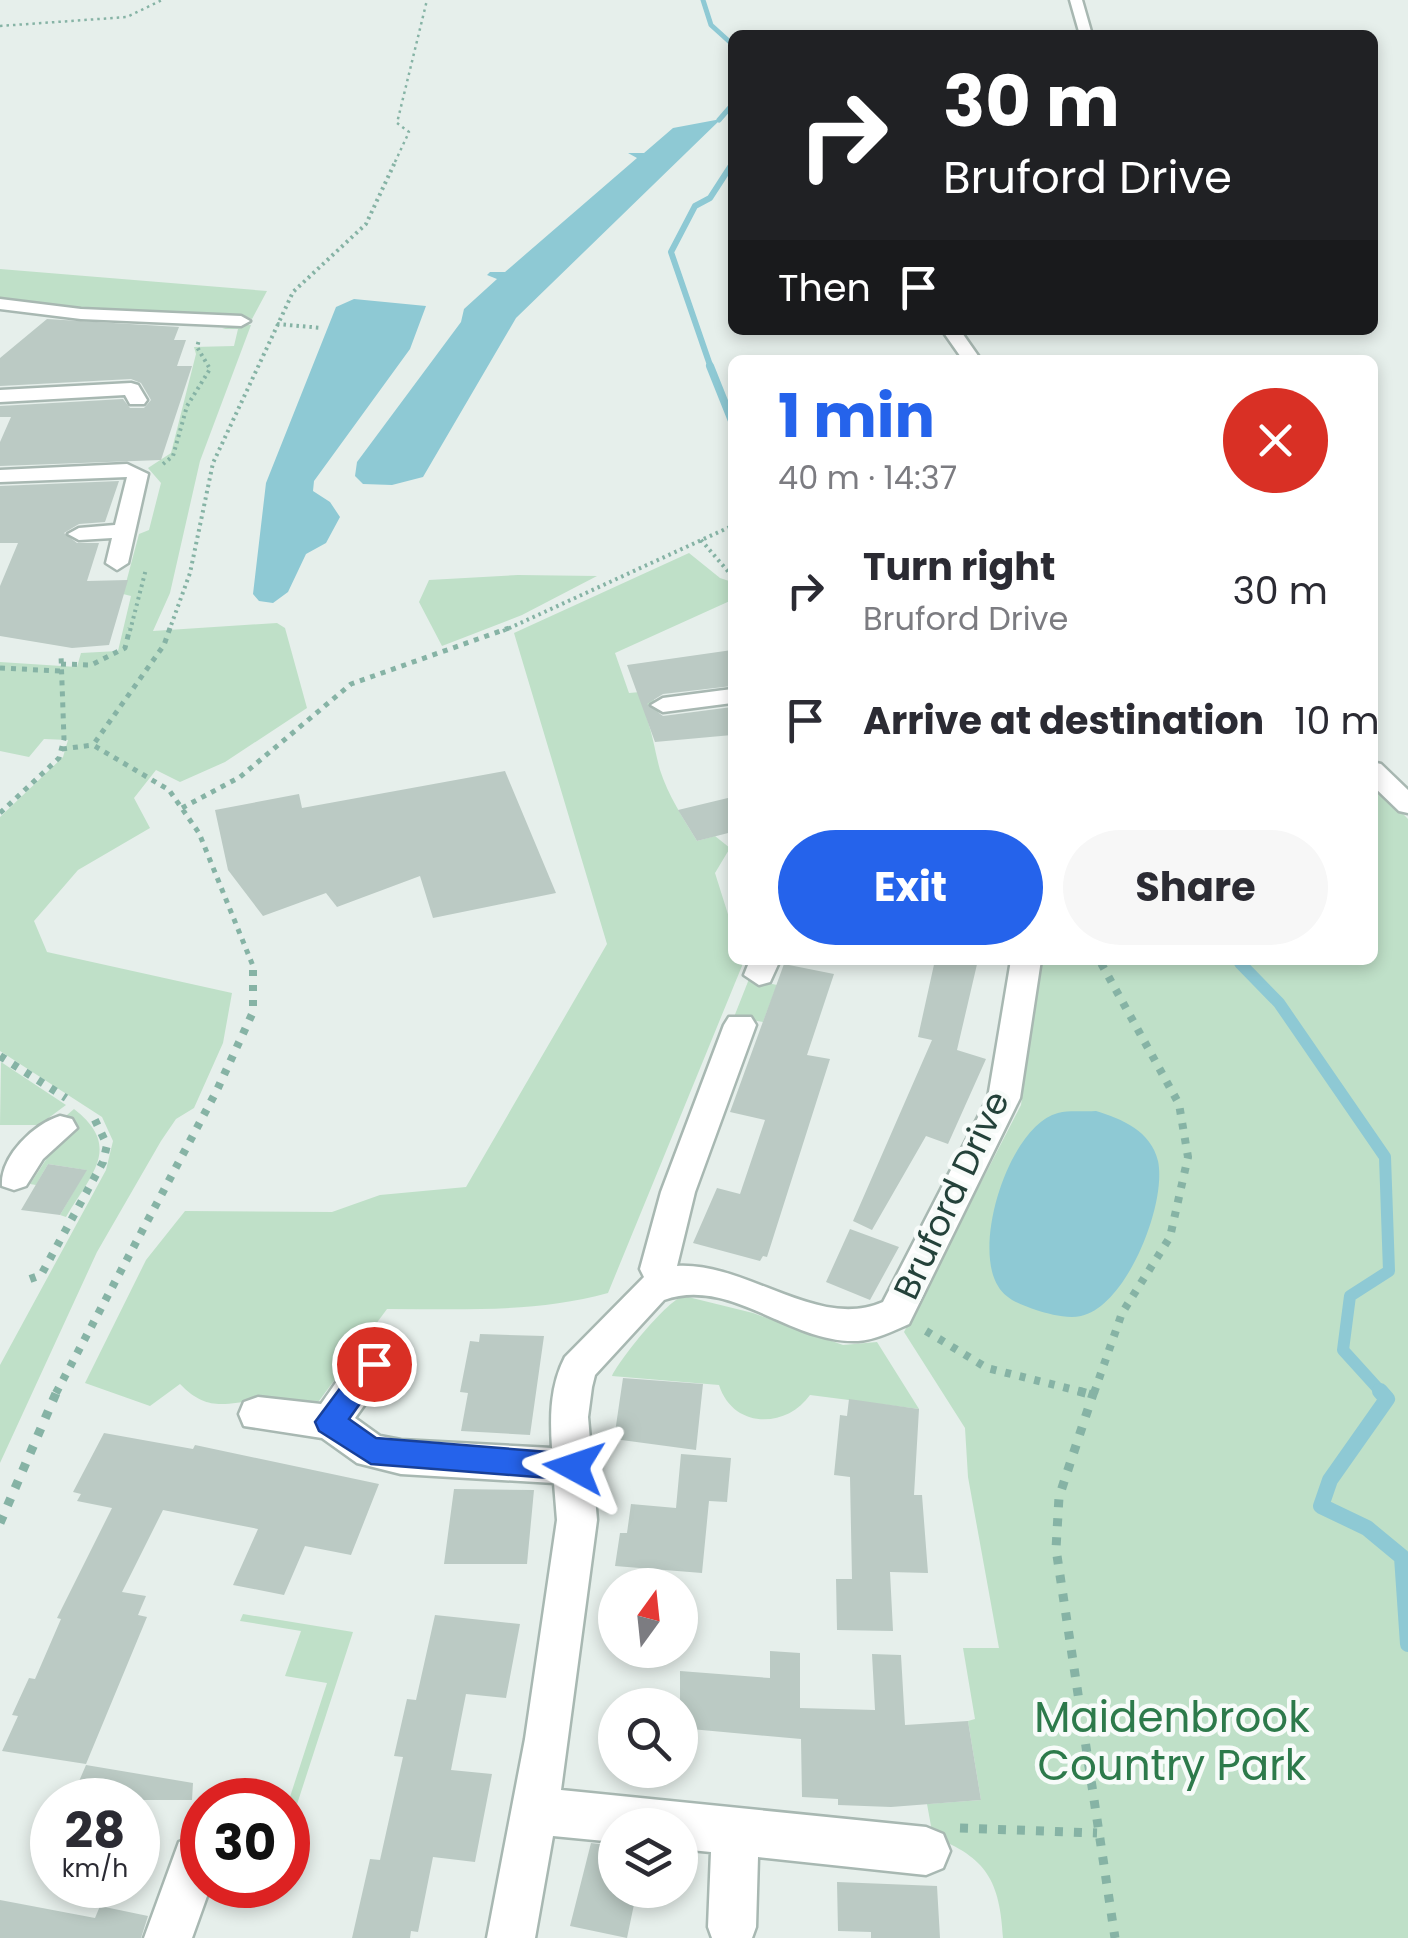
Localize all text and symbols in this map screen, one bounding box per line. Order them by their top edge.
text: 30 m [943,52,1120,151]
icon: right [778,70,908,200]
text: Bruford Drive [943,146,1232,209]
icon: arrive [891,260,946,315]
text: Then [778,261,871,314]
text: 1 min [778,374,935,458]
button: close [1223,388,1328,493]
text: 40 m · 14:37 [778,455,957,500]
text: Turn right [863,540,1055,593]
icon: right [778,563,833,618]
text: 30 m [1232,564,1328,617]
text: Bruford Drive [863,596,1068,641]
icon: arrive [778,693,833,748]
text: Arrive at destination [863,694,1264,747]
text: 10 m [1294,694,1380,747]
button: Exit [778,830,1043,945]
button: Share [1063,830,1328,945]
street label: Bruford Drive [881,1083,1021,1307]
pin [332,1322,417,1407]
icon: arrive [347,1337,402,1392]
position arrow [522,1415,626,1519]
north arrow [598,1568,698,1668]
map controls [598,1568,698,1908]
button: search [598,1688,698,1788]
park label: Maidenbrook Country Park [1034,1688,1310,1795]
speed limit sign: 30 [180,1778,310,1908]
text: 28 [65,1795,125,1866]
button: layers [598,1808,698,1908]
text: km/h [62,1851,128,1886]

